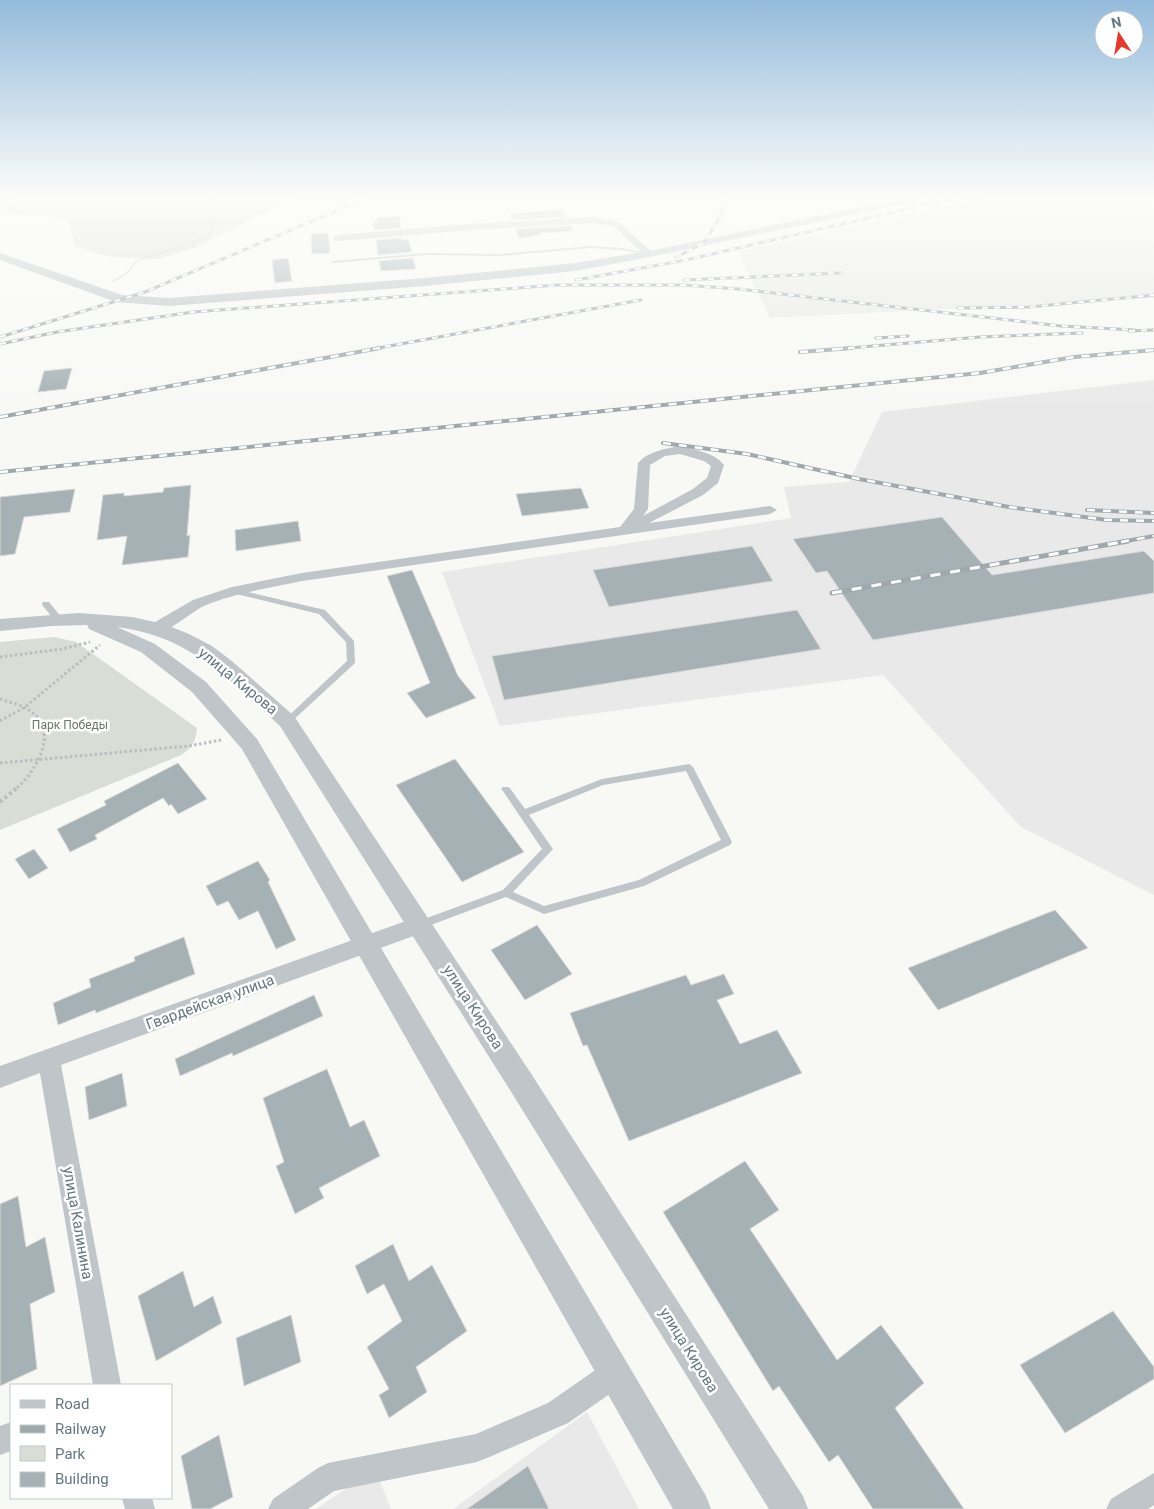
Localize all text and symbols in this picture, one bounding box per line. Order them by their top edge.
north arrow [1094,10,1144,60]
text: N [1110,13,1123,31]
street label: улица Кирова [195,644,281,718]
park label: Парк Победы [32,718,108,732]
street label: улица Кирова [439,962,507,1052]
street label: Гвардейская улица [144,970,276,1034]
street label: улица Калинина [59,1165,97,1281]
street label: улица Кирова [656,1304,722,1396]
legend [10,1384,172,1499]
text: Road [55,1395,89,1413]
text: Railway [55,1420,106,1438]
text: Park [55,1445,86,1463]
text: Building [55,1470,109,1488]

